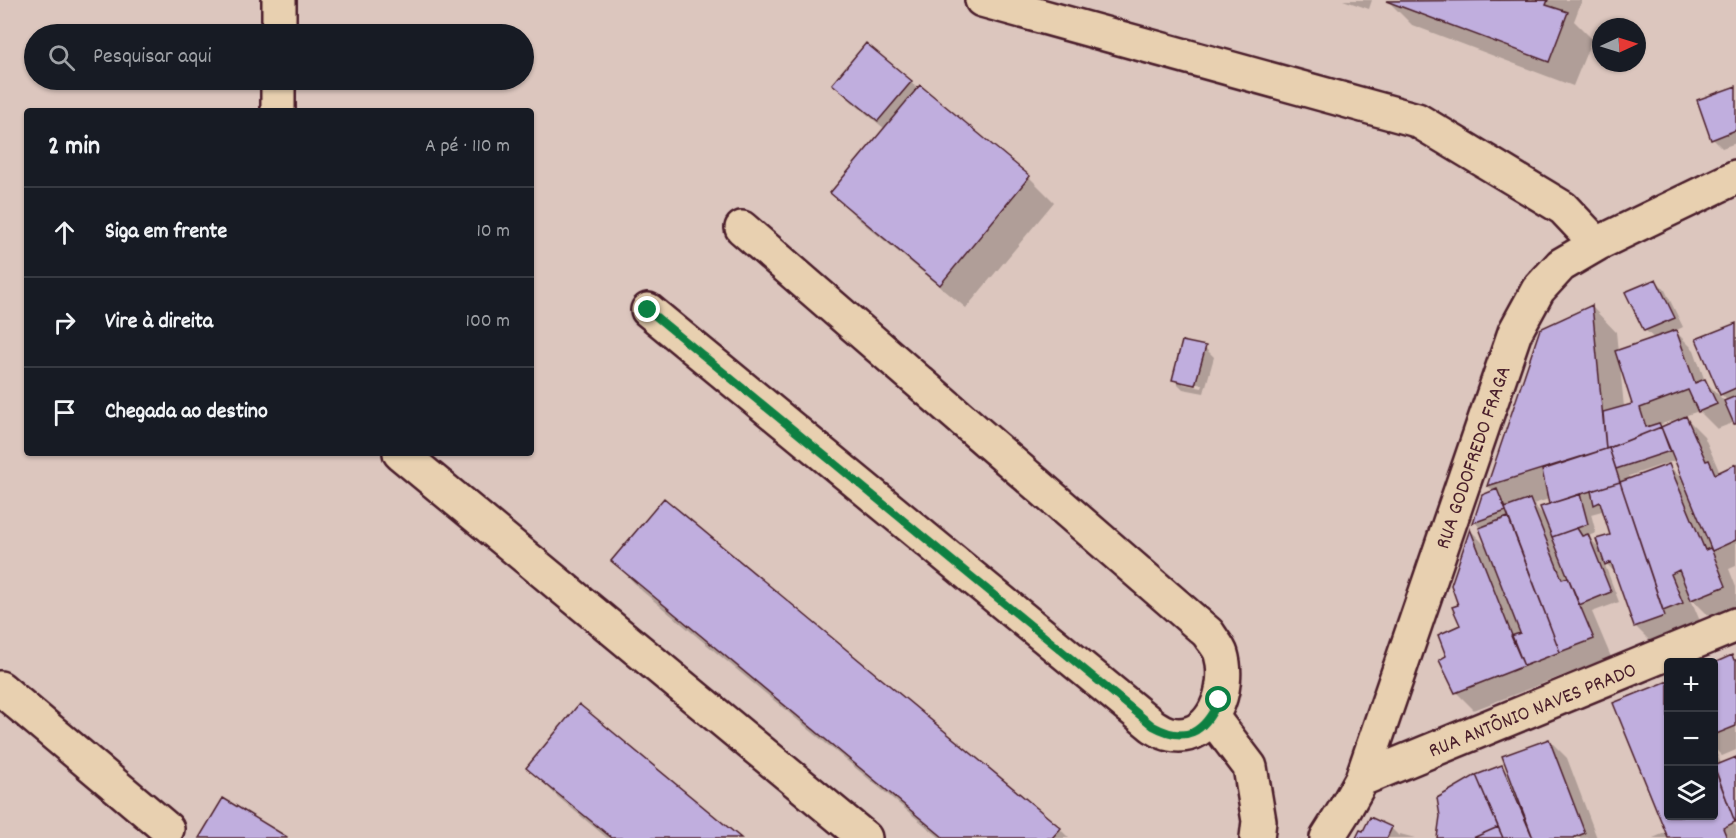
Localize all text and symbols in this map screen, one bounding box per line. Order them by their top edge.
north arrow [1592,18,1646,72]
search box [24,24,534,90]
icon: search [45,41,78,74]
text: Pesquisar aqui [93,42,212,73]
text: 2 min [48,129,100,166]
text: A pé · 110 m [425,133,510,161]
icon: ahead [48,216,81,249]
text: Siga em frente [105,217,227,248]
text: 10 m [476,218,510,246]
route end [634,296,660,322]
icon: right [48,306,81,339]
text: Vire à direita [105,307,213,338]
text: 100 m [466,308,510,336]
street label: RUA GODOFREDO FRAGA [1429,362,1520,554]
icon: arrive [48,396,81,429]
text: Chegada ao destino [105,397,268,428]
street label: RUA ANTÔNIO NAVES PRADO [1425,656,1642,767]
map controls [1664,658,1718,820]
button: + [1664,658,1718,712]
route start [1205,686,1231,712]
button: − [1664,712,1718,766]
button: layers [1664,766,1718,820]

